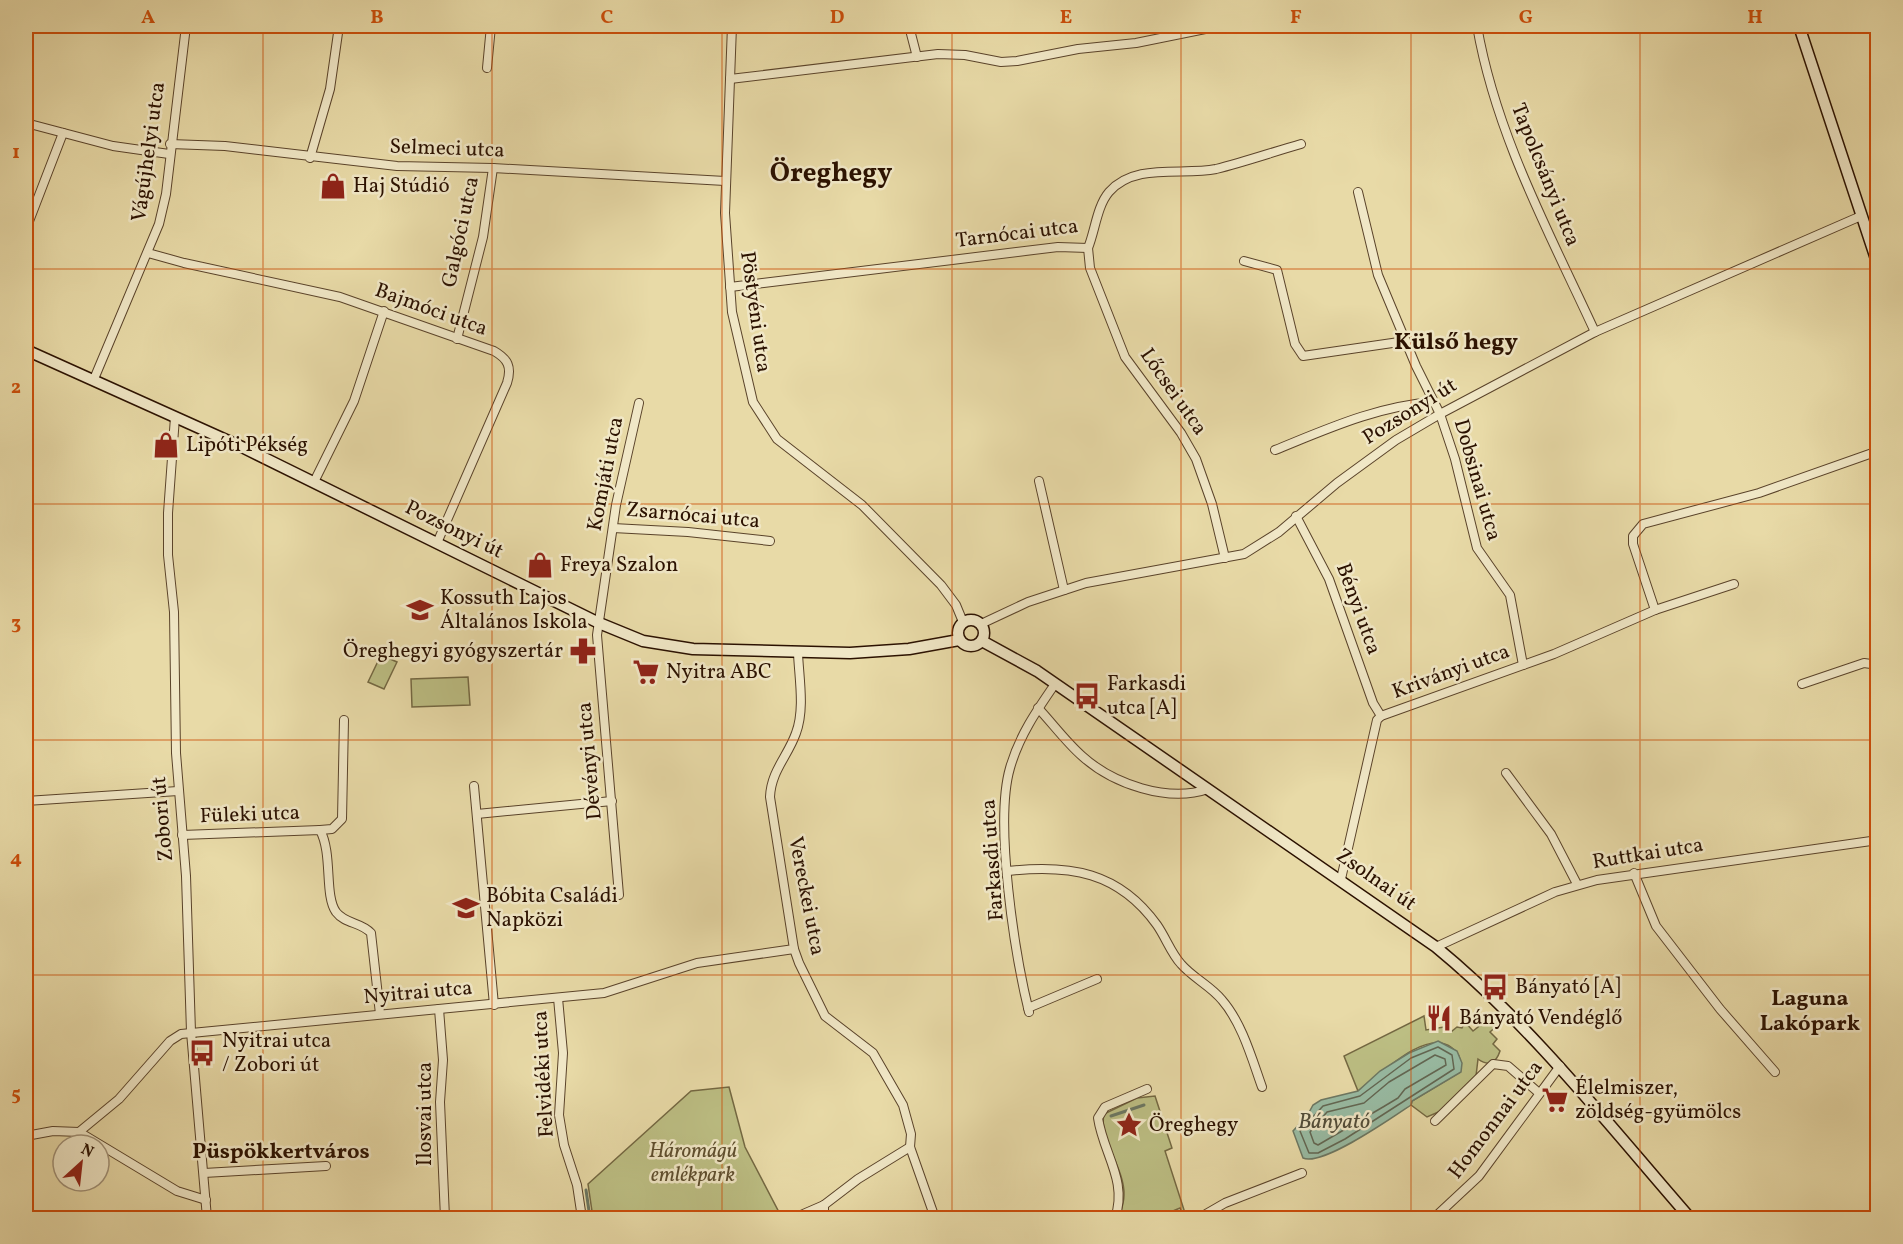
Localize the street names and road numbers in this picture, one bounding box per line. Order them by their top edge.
street label: Vágújhelyi utca [125,80,173,224]
street label: Tapolcsányi utca [1503,99,1587,251]
street label: Selmeci utca [389,132,505,166]
street label: Galgóci utca [435,174,487,290]
street label: Tarnócai utca [954,212,1080,256]
street label: Pöstyéni utca [732,249,778,375]
street label: Bajmóci utca [371,276,491,344]
street label: Lőcsei utca [1132,342,1214,442]
street label: Pozsonyi út [1357,372,1463,452]
street label: Komjáti utca [581,414,631,534]
street label: Dobsinai utca [1446,416,1508,544]
street label: Pozsonyi út [400,494,508,566]
street label: Zsarnócai utca [625,496,761,536]
street label: Bényi utca [1328,559,1388,659]
street label: Kriványi utca [1388,637,1514,707]
street label: Dévényi utca [570,701,610,821]
street label: Zobori út [145,775,181,863]
street label: Farkasdi utca [974,798,1012,922]
street label: Füleki utca [199,799,301,831]
street label: Ruttkai utca [1590,831,1706,877]
street label: Vereckei utca [780,834,832,958]
street label: Zsolnai út [1330,842,1422,918]
street label: Nyitrai utca [362,974,474,1012]
street label: Felvidéki utca [526,1010,562,1138]
street label: Homonnai utca [1442,1055,1550,1185]
street label: Ilosvai utca [411,1062,440,1166]

